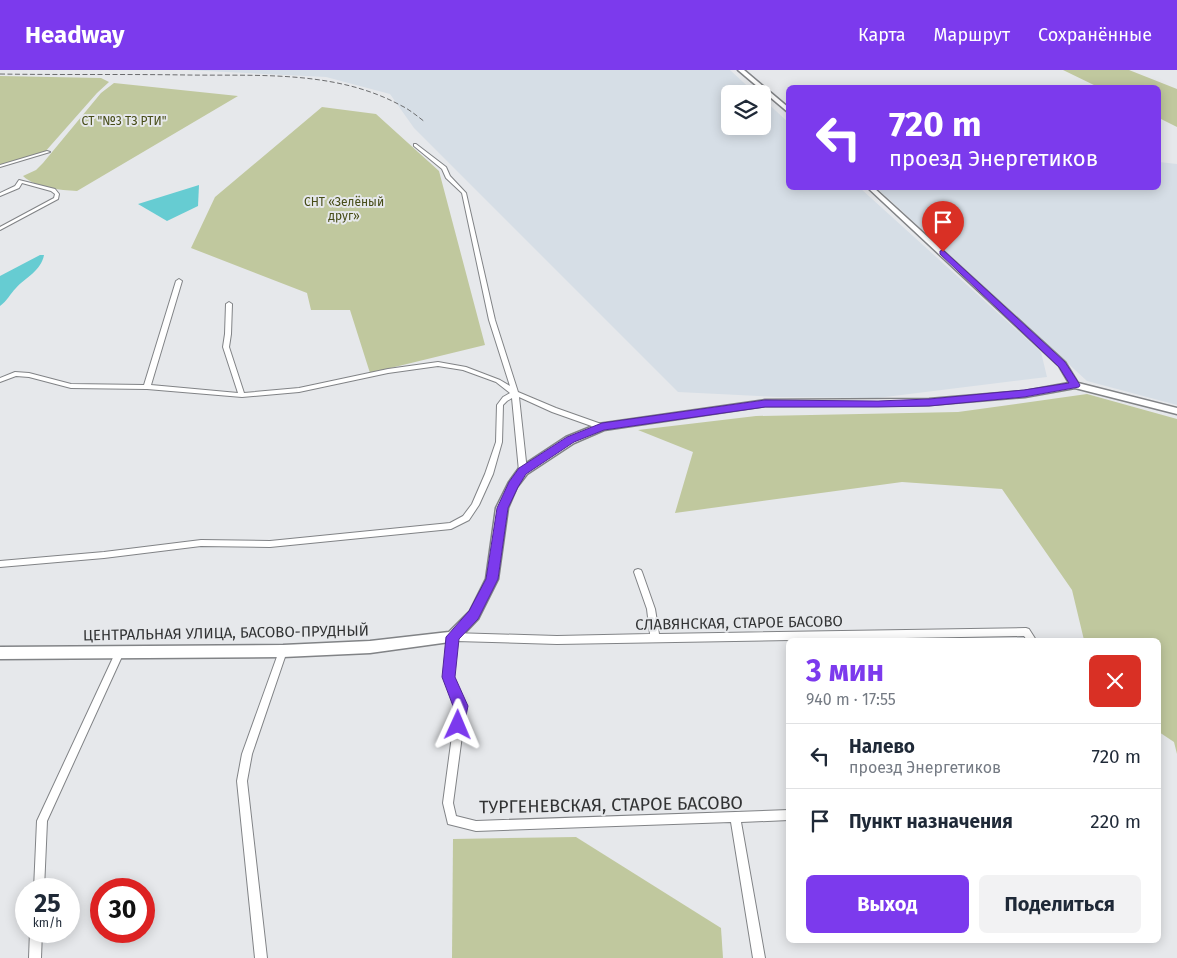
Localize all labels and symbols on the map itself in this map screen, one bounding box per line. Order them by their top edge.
park label: СТ "№3 ТЗ РТИ" [82,114,167,128]
park label: СНТ «Зелёный друг» [304,195,384,223]
pin [922,201,964,252]
street label: СЛАВЯНСКАЯ, СТАРОЕ БАСОВО [635,612,843,634]
street label: ЦЕНТРАЛЬНАЯ УЛИЦА, БАСОВО-ПРУДНЫЙ [83,622,369,644]
position arrow [431,698,483,750]
street label: ТУРГЕНЕВСКАЯ, СТАРОЕ БАСОВО [479,792,743,818]
speed limit sign: 30 [90,878,155,943]

